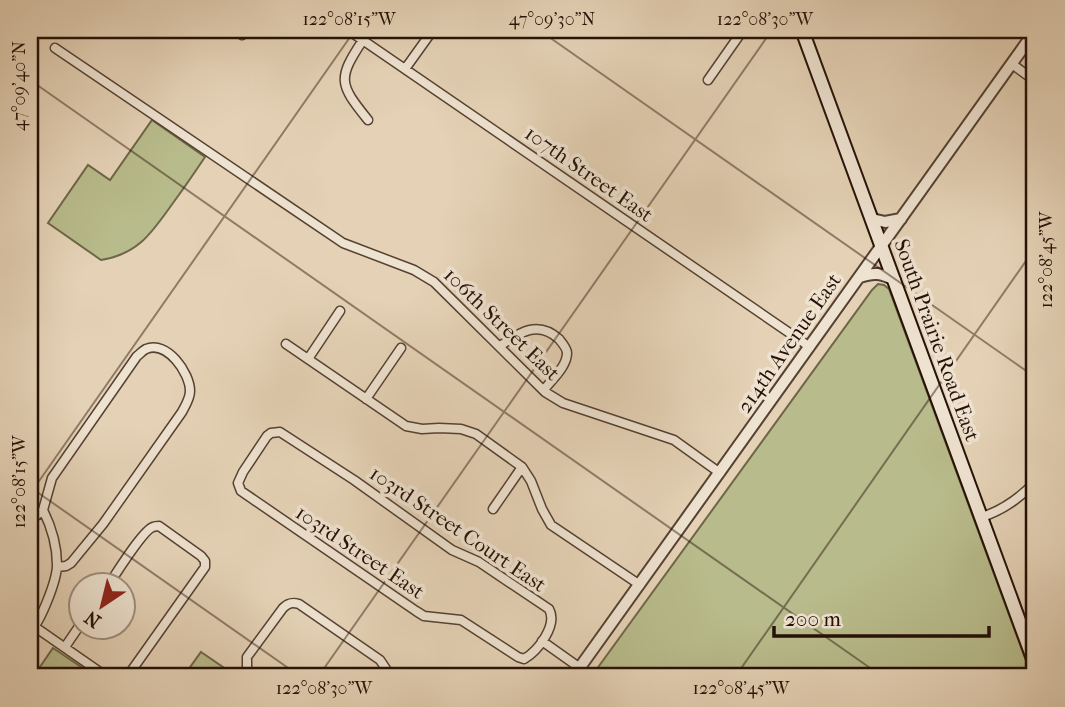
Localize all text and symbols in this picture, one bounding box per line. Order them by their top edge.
text: 122°08'15"W [302,9,397,30]
text: 47°09'30"N [509,9,596,30]
text: 122°08'30"W [717,9,814,30]
text: 47°09'40"N [9,41,30,131]
street label: 107th Street East [520,121,658,227]
text: 122°08'45"W [1036,210,1057,308]
street label: South Prairie Road East [889,236,985,445]
street label: 106th Street East [439,263,565,386]
street label: 214th Avenue East [732,268,846,417]
text: 122°08'15"W [9,434,30,529]
street label: 103rd Street Court East [365,461,551,597]
street label: 103rd Street East [291,500,429,604]
north arrow [66,570,136,640]
scale bar [774,595,990,639]
text: N [80,606,105,632]
text: 200 m [785,607,841,631]
text: 122°08'30"W [276,678,373,699]
text: 122°08'45"W [693,678,791,699]

